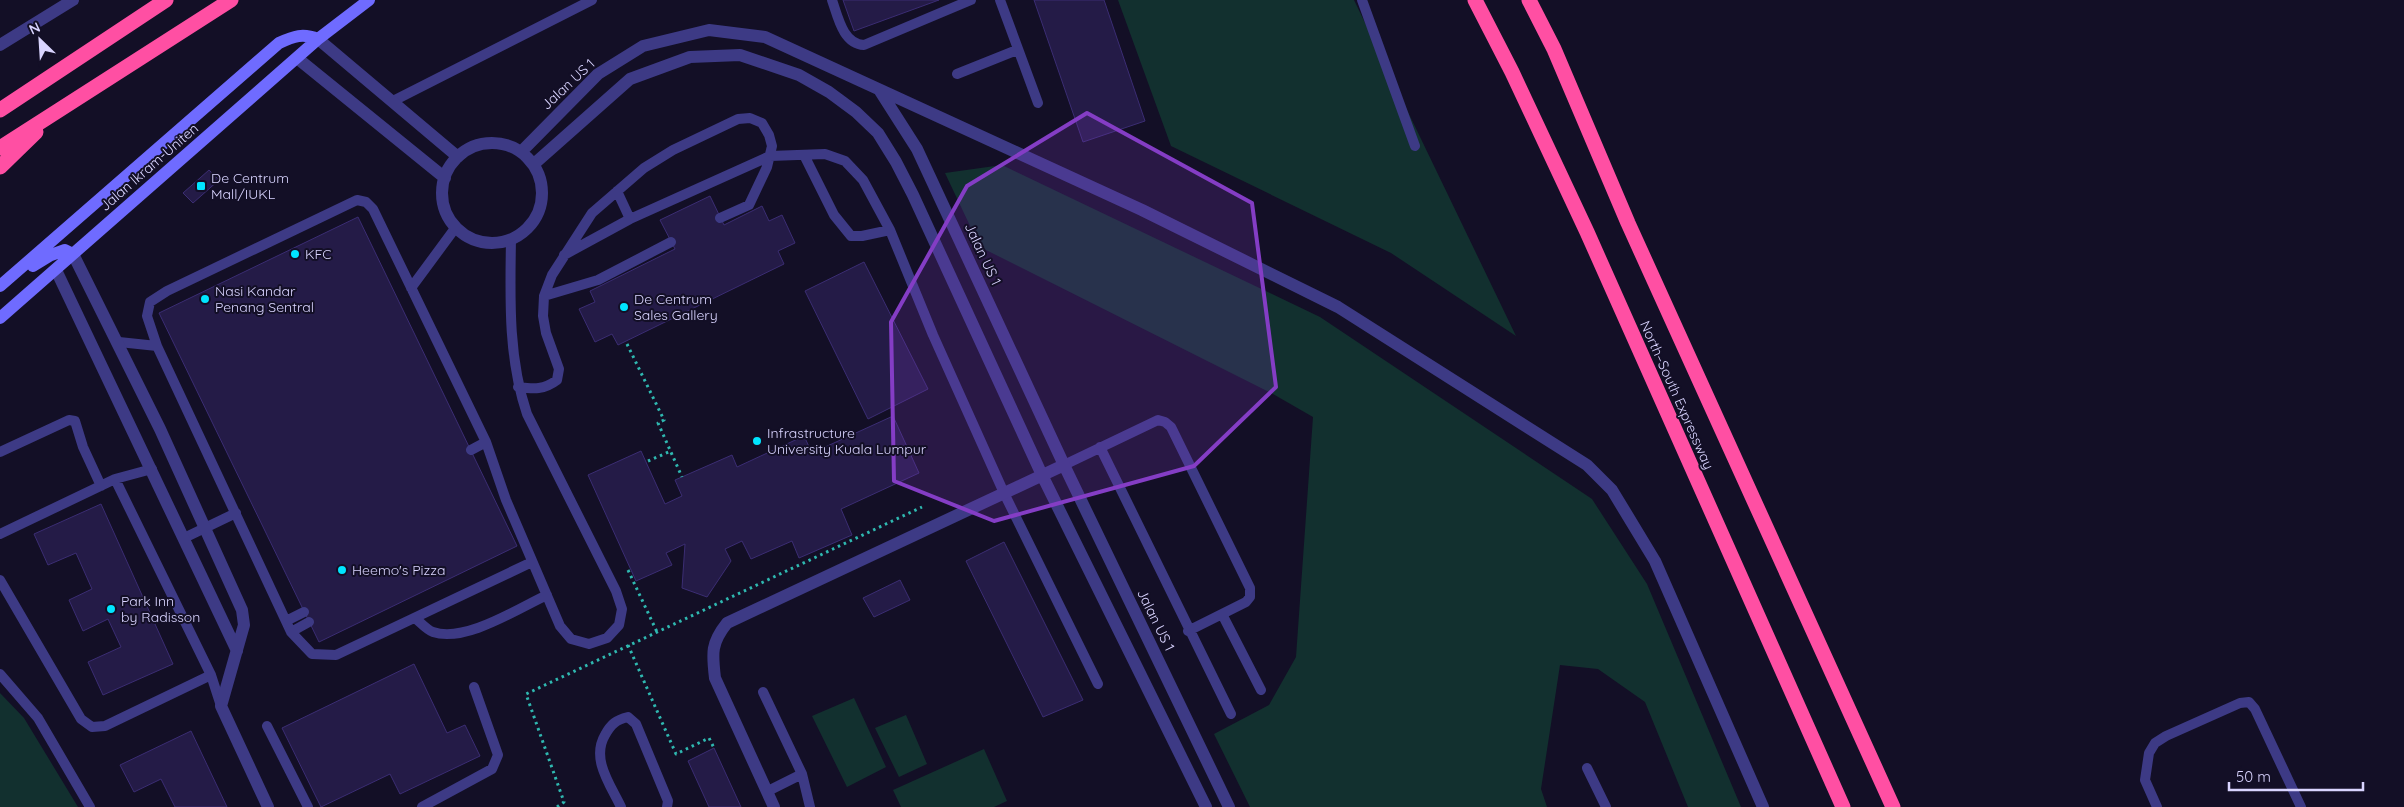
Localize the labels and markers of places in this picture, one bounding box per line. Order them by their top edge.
place label: De Centrum Mall/IUKL [211,169,289,203]
marker: De Centrum Mall/IUKL [195,180,207,192]
place label: KFC [305,245,331,263]
marker: KFC [289,248,301,260]
place label: Nasi Kandar Penang Sentral [215,282,314,316]
place label: De Centrum Sales Gallery [634,290,718,324]
marker: Nasi Kandar Penang Sentral [199,293,211,305]
marker: De Centrum Sales Gallery [618,301,630,313]
place label: Infrastructure University Kuala Lumpur [767,424,927,458]
marker: Infrastructure University Kuala Lumpur [751,435,763,447]
place label: Heemo's Pizza [352,561,445,579]
marker: Heemo's Pizza [336,564,348,576]
place label: Park Inn by Radisson [121,592,200,626]
marker: Park Inn by Radisson [105,603,117,615]

